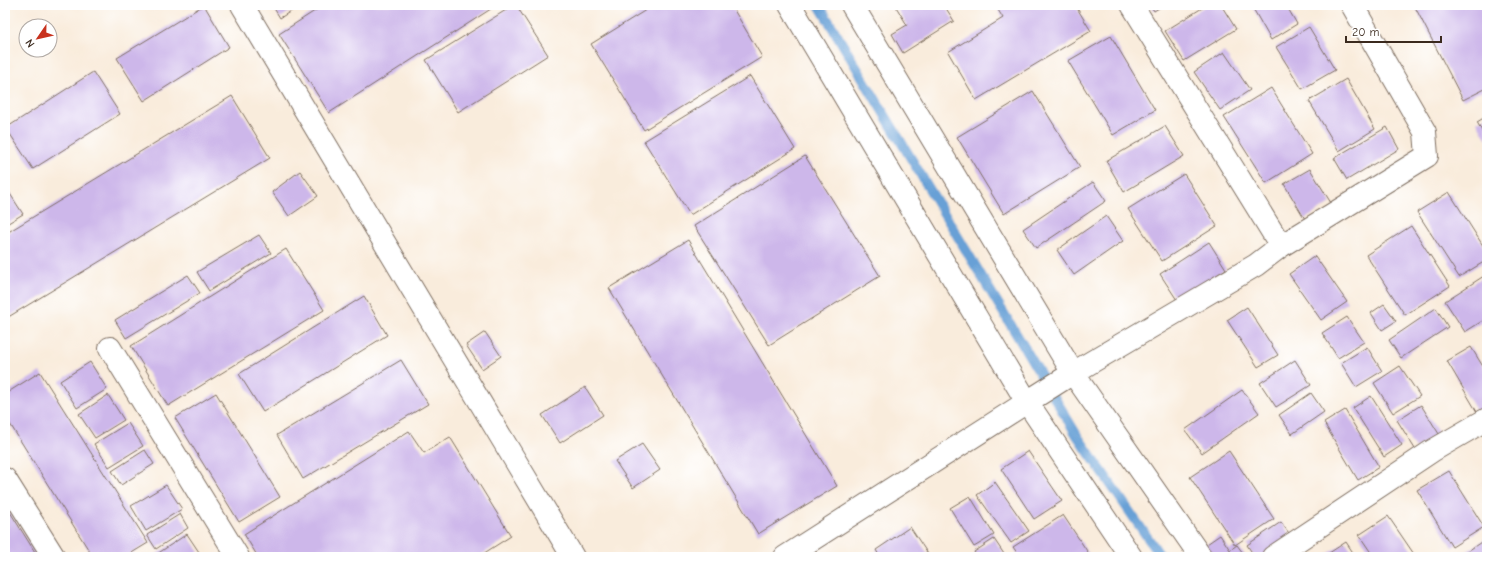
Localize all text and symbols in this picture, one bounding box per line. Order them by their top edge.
north arrow [18,18,58,58]
scale bar [1346,18,1441,44]
text: 20 m [1352,25,1380,39]
text: N [23,37,38,50]

